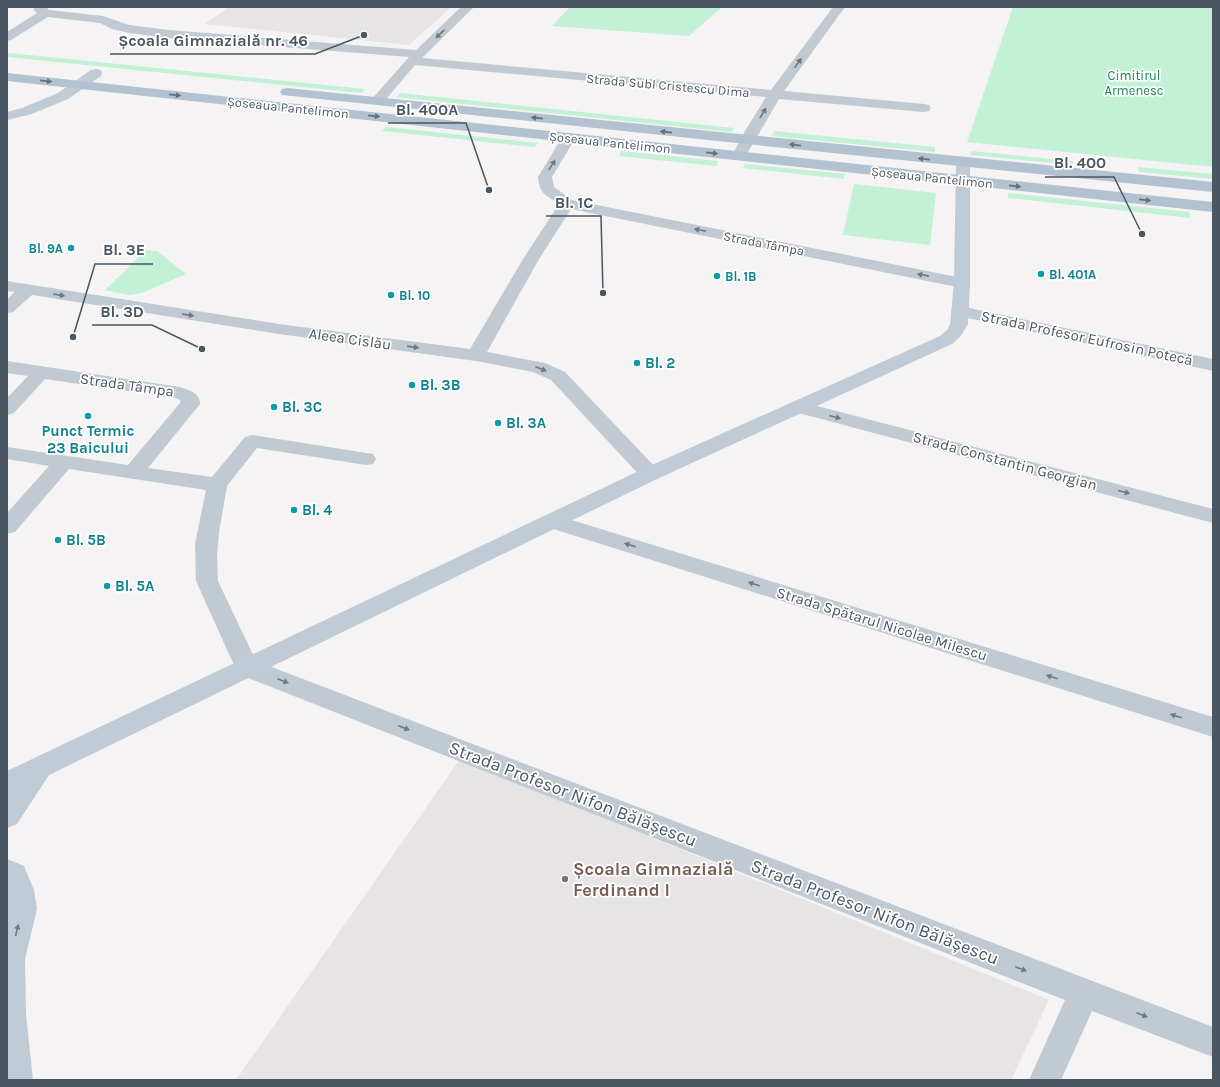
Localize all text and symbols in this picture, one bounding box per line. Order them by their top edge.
callout: Școala Gimnazială nr. 46 [110,26,315,54]
one-way arrow [435,29,445,39]
text: Școala Gimnazială nr. 46 [118,31,308,50]
one-way arrow [794,58,802,68]
park label: Cimitirul Armenesc [1104,68,1164,98]
street label: Strada Subl Cristescu Dima [586,71,750,100]
one-way arrow [40,78,52,84]
one-way arrow [169,92,181,98]
street label: Șoseaua Pantelimon [226,94,349,121]
callout: Bl. 400A [388,95,466,123]
text: Bl. 400A [396,100,458,119]
one-way arrow [760,107,767,119]
one-way arrow [368,113,380,120]
one-way arrow [531,115,543,121]
one-way arrow [660,128,672,135]
street label: Șoseaua Pantelimon [548,129,671,156]
one-way arrow [789,142,801,149]
callout: Bl. 400 [1045,149,1114,177]
one-way arrow [706,150,718,156]
text: Bl. 400 [1054,153,1106,172]
one-way arrow [918,155,930,162]
one-way arrow [548,159,555,171]
street label: Șoseaua Pantelimon [870,164,993,191]
one-way arrow [1009,182,1021,189]
callout: Bl. 1C [546,188,601,216]
text: Bl. 1C [555,193,593,212]
one-way arrow [1139,197,1151,203]
one-way arrow [694,227,706,233]
street label: Strada Tâmpa [722,228,806,259]
callout: Bl. 3E [95,236,153,264]
text: Bl. 3E [103,240,145,259]
place label: Bl. 9A [28,241,63,256]
marker: Bl. 9A [66,243,76,253]
place label: Bl. 401A [1049,267,1096,282]
place label: Bl. 1B [725,269,757,284]
marker: Bl. 401A [1036,269,1046,279]
marker: Bl. 1B [712,271,722,281]
one-way arrow [917,272,930,278]
place label: Bl. 10 [399,288,430,303]
marker: Bl. 10 [386,290,396,300]
one-way arrow [53,292,65,298]
callout: Bl. 3D [92,297,152,325]
text: Bl. 3D [100,302,144,321]
street label: Strada Profesor Eufrosin Potecă [979,307,1195,369]
one-way arrow [182,312,194,318]
street label: Aleea Cislău [308,324,392,354]
one-way arrow [407,344,420,350]
place label: Bl. 2 [645,354,675,372]
marker: Bl. 2 [632,358,642,368]
one-way arrow [536,367,548,373]
street label: Strada Tâmpa [79,370,175,400]
place label: Bl. 3B [420,376,460,394]
marker: Bl. 3B [407,380,417,390]
place label: Bl. 3C [282,398,322,416]
marker: Bl. 3C [269,402,279,412]
marker: Punct Termic 23 Baicului [83,411,93,421]
place label: Bl. 3A [506,414,547,432]
one-way arrow [829,414,842,420]
marker: Bl. 3A [493,418,503,428]
place label: Punct Termic 23 Baicului [42,422,134,457]
street label: Strada Constantin Georgian [911,428,1099,494]
one-way arrow [1117,490,1130,496]
place label: Bl. 4 [302,501,332,519]
marker: Bl. 4 [289,505,299,515]
place label: Bl. 5B [66,531,106,549]
marker: Bl. 5B [53,535,63,545]
one-way arrow [623,542,635,548]
place label: Bl. 5A [115,577,155,595]
marker: Bl. 5A [102,581,112,591]
one-way arrow [748,581,760,587]
street label: Strada Spătarul Nicolae Milescu [774,583,990,665]
one-way arrow [1045,674,1057,680]
one-way arrow [278,678,290,684]
one-way arrow [1169,713,1181,719]
one-way arrow [399,725,410,731]
street label: Strada Profesor Nifon Bălășescu [446,736,700,852]
street label: Strada Profesor Nifon Bălășescu [748,854,1002,970]
place label: Școala Gimnazială Ferdinand I [573,858,734,901]
marker: Școala Gimnazială Ferdinand I [560,874,570,884]
one-way arrow [15,924,21,936]
one-way arrow [1015,966,1027,972]
one-way arrow [1137,1013,1149,1019]

